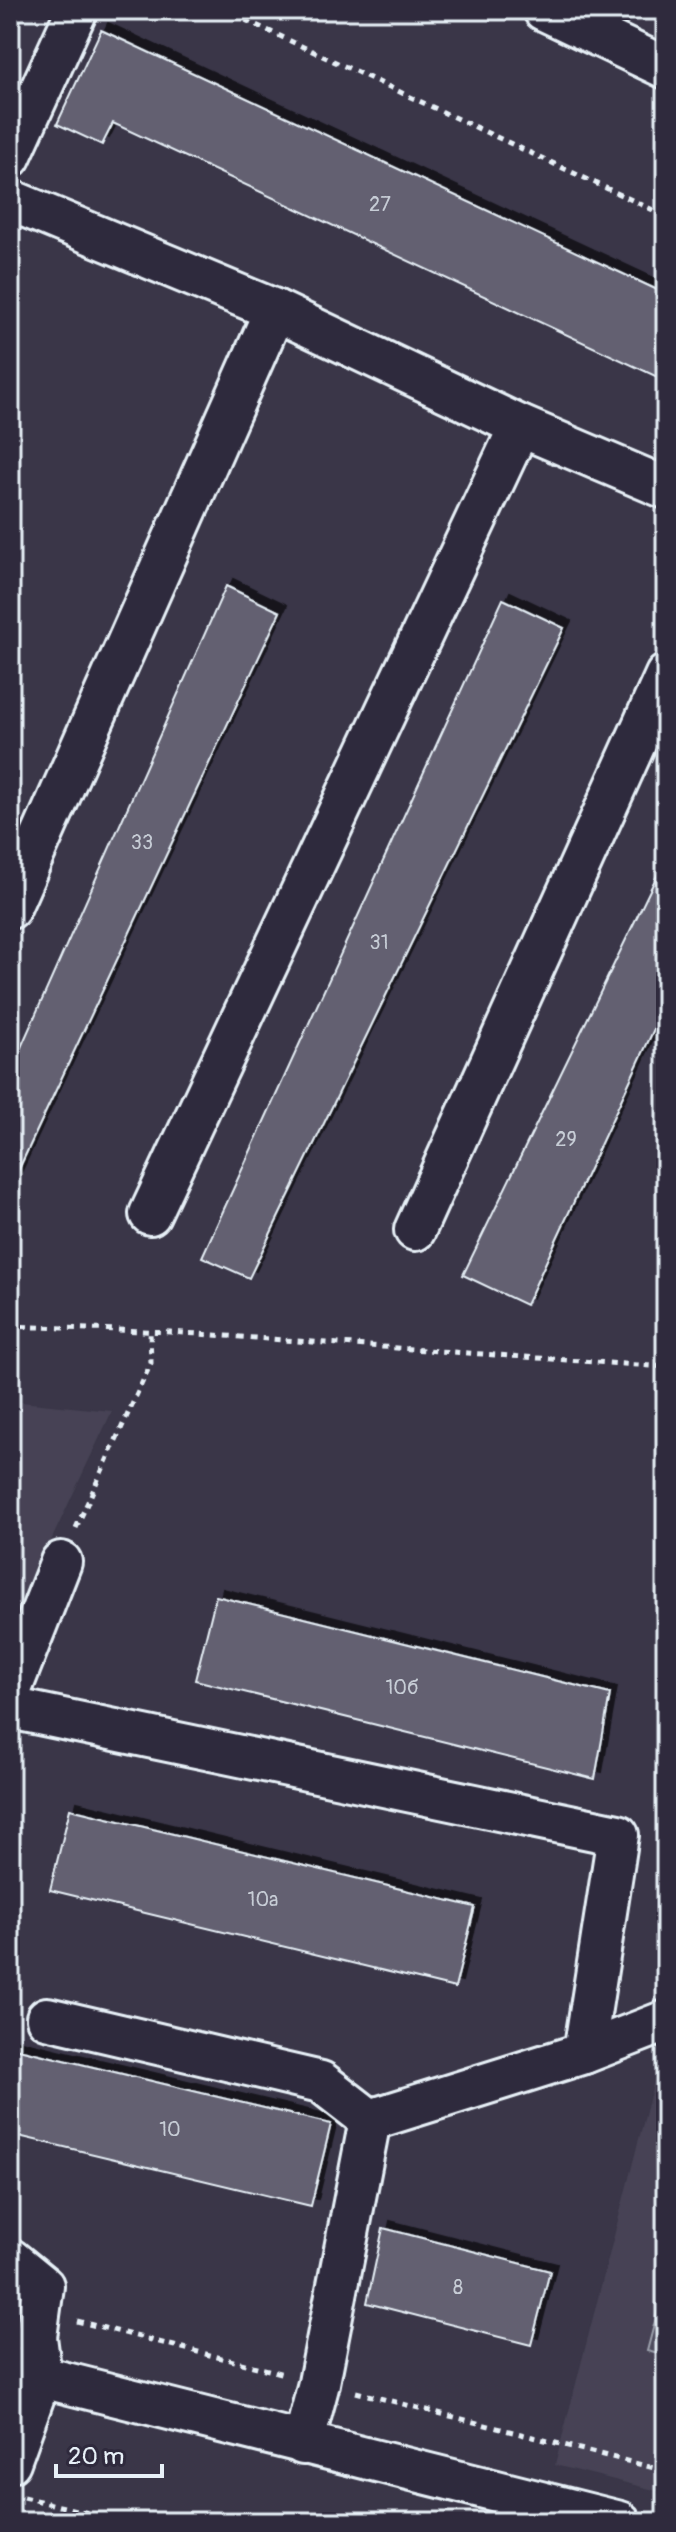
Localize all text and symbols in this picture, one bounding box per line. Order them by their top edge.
house number: 27 [369,192,391,217]
house number: 33 [131,830,153,855]
house number: 31 [370,930,388,955]
house number: 29 [555,1127,577,1152]
house number: 10б [386,1675,418,1700]
house number: 10а [248,1887,278,1912]
house number: 10 [159,2117,181,2142]
house number: 8 [453,2275,463,2300]
scale bar [56,2428,162,2478]
text: 20 m [68,2442,124,2471]

